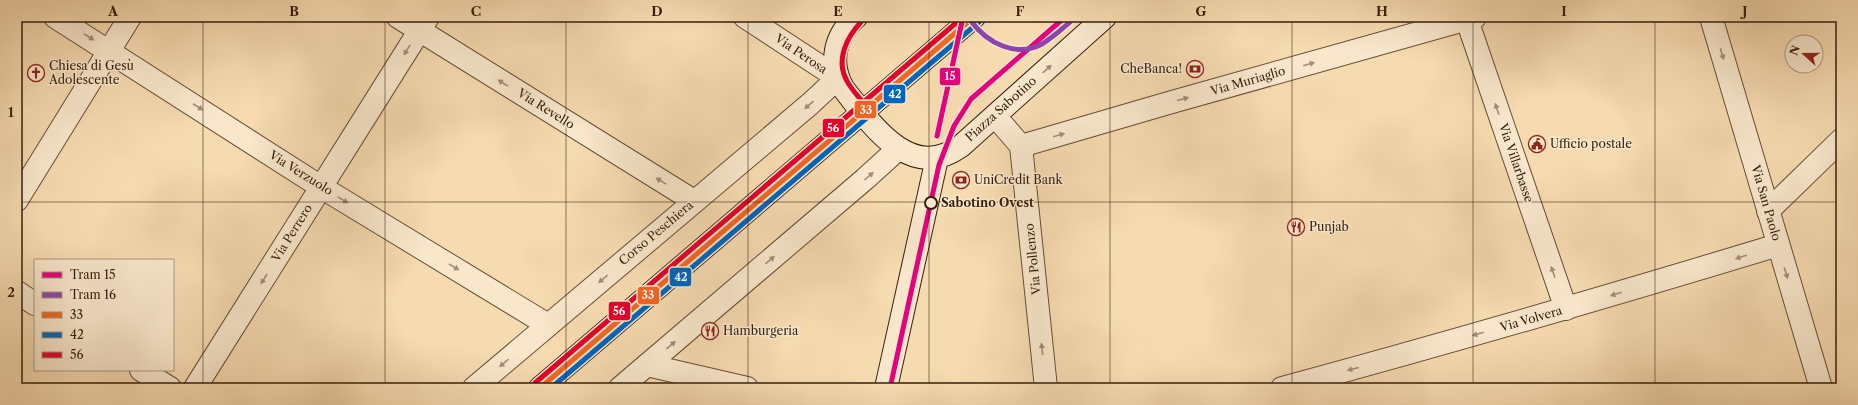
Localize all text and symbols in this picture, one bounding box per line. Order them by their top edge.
text: A [107,3,119,19]
text: B [289,3,299,19]
text: C [471,3,481,19]
text: D [651,3,663,19]
text: E [833,3,843,19]
text: F [1016,3,1025,19]
text: G [1195,3,1207,19]
text: H [1376,3,1388,19]
text: I [1561,3,1567,19]
text: J [1740,3,1748,19]
street label: Via Perosa [771,30,831,77]
one-way arrow [83,34,95,41]
north arrow [1784,34,1824,74]
text: N [1786,43,1803,57]
one-way arrow [403,45,411,55]
one-way arrow [1719,49,1725,61]
place label: Chiesa di Gesù Adolescente [48,58,135,87]
bank icon: CheBanca! [1185,59,1205,79]
place label: CheBanca! [1120,61,1182,76]
one-way arrow [1303,61,1315,67]
church icon: Chiesa di Gesù Adolescente [26,63,46,83]
street label: Via Muriaglio [1208,63,1287,99]
one-way arrow [1042,64,1052,73]
line badge: 15 [939,67,961,86]
text: 15 [944,69,956,83]
street label: Piazza Sabotino [962,73,1039,144]
one-way arrow [497,79,509,86]
line badge: 42 [883,84,906,104]
street label: Via Revello [514,85,577,132]
text: 42 [888,87,902,101]
one-way arrow [1177,95,1190,101]
one-way arrow [804,100,814,109]
line badge: 33 [854,100,877,119]
text: 33 [860,103,872,117]
one-way arrow [1494,103,1500,115]
text: 1 [8,104,14,120]
one-way arrow [192,104,204,111]
line badge: 56 [822,118,845,138]
street label: Via Villarbasse [1496,120,1537,205]
text: 56 [827,121,840,135]
one-way arrow [1053,132,1065,138]
public building icon: Ufficio postale [1527,134,1547,154]
place label: Ufficio postale [1550,136,1632,151]
street label: Via Verzuolo [266,146,336,198]
street label: Via San Paolo [1748,162,1784,243]
bank icon: UniCredit Bank [951,170,971,190]
one-way arrow [864,171,874,181]
place label: UniCredit Bank [974,172,1064,187]
one-way arrow [655,177,667,184]
place label: Sabotino Ovest [941,195,1034,210]
one-way arrow [337,196,349,203]
marker: Sabotino Ovest [924,196,938,210]
street label: Corso Peschiera [615,197,696,268]
street label: Via Perrero [267,201,315,265]
restaurant icon: Punjab [1286,217,1306,237]
place label: Punjab [1309,219,1349,234]
street label: Via Pollenzo [1021,223,1044,296]
one-way arrow [1734,254,1746,260]
one-way arrow [765,256,775,265]
legend [34,259,174,371]
one-way arrow [448,264,460,271]
one-way arrow [1550,266,1556,278]
text: Tram 15 [70,267,116,282]
line badge: 42 [669,267,692,287]
one-way arrow [1783,268,1789,280]
text: 42 [674,270,688,284]
one-way arrow [260,273,267,285]
one-way arrow [597,274,608,283]
text: 2 [7,284,15,300]
line badge: 33 [637,286,660,305]
text: Tram 16 [70,287,116,302]
text: 33 [642,288,654,302]
one-way arrow [1610,291,1622,297]
line badge: 56 [608,301,631,321]
street label: Via Volvera [1497,302,1564,335]
text: 56 [613,304,626,318]
text: 33 [70,307,83,322]
restaurant icon: Hamburgeria [700,321,720,341]
place label: Hamburgeria [723,323,799,338]
text: 42 [70,327,84,342]
one-way arrow [1472,331,1484,337]
one-way arrow [666,340,676,349]
one-way arrow [1039,343,1045,355]
text: 56 [70,347,84,362]
one-way arrow [498,358,509,367]
one-way arrow [1346,367,1359,373]

